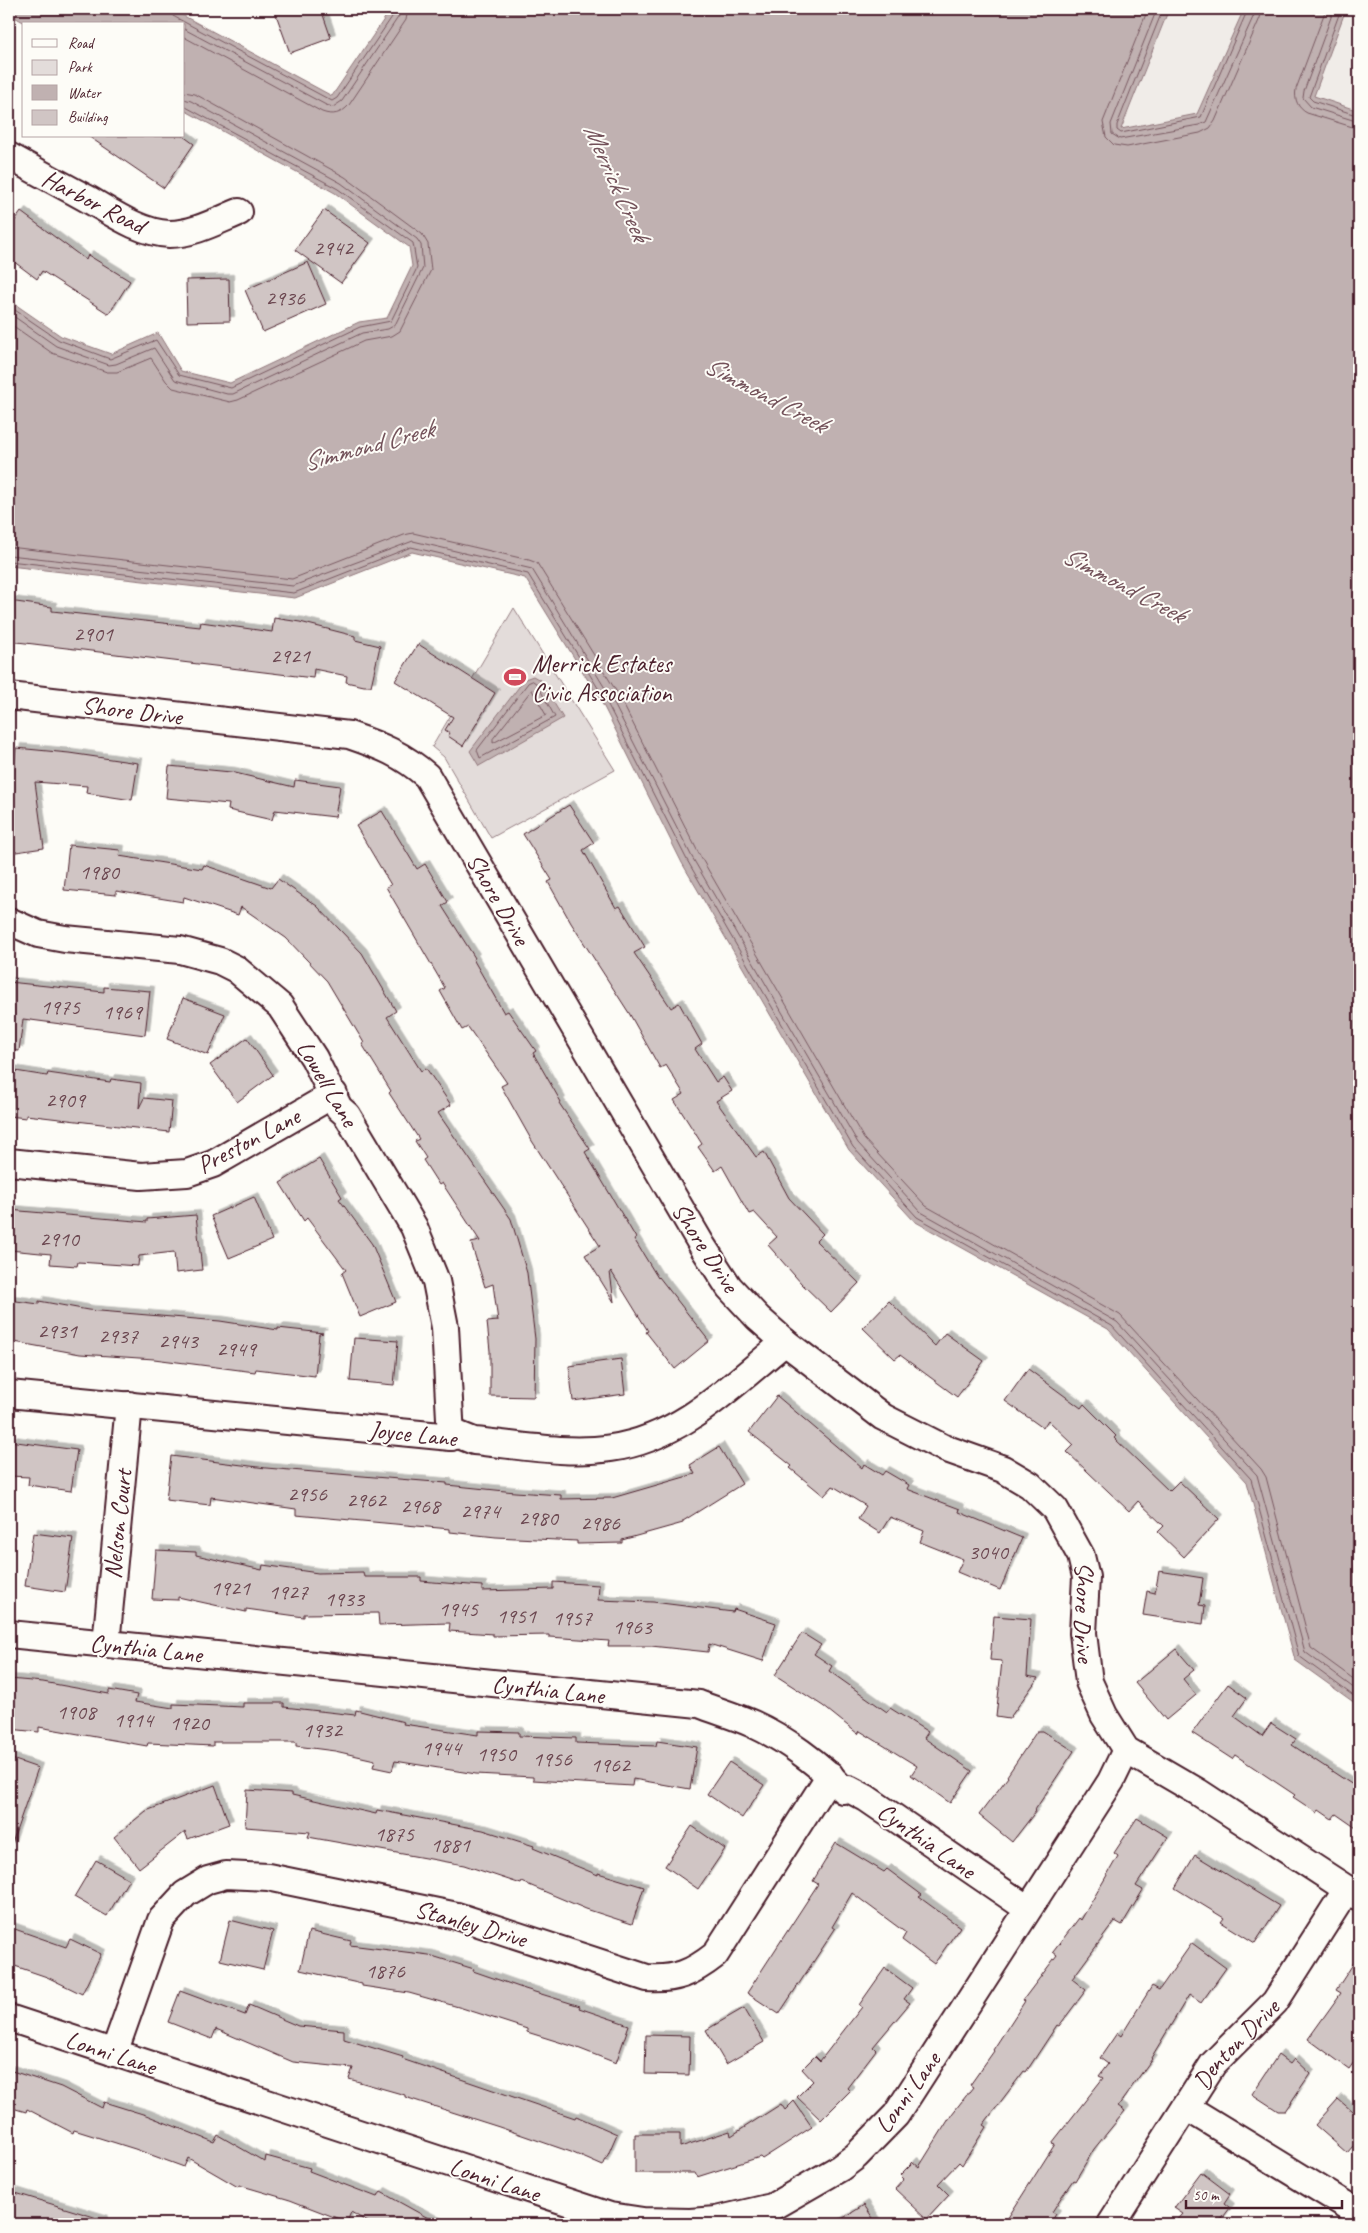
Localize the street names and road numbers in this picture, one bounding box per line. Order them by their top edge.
street label: Harbor Road [37,162,154,243]
street label: Shore Drive [80,689,186,733]
street label: Shore Drive [459,848,538,953]
street label: Lowell Lane [289,1035,366,1134]
street label: Preston Lane [192,1100,307,1181]
street label: Shore Drive [664,1197,747,1300]
street label: Joyce Lane [367,1413,460,1455]
street label: Nelson Court [96,1465,140,1580]
street label: Shore Drive [1066,1558,1102,1666]
street label: Cynthia Lane [88,1627,205,1671]
street label: Cynthia Lane [490,1668,607,1712]
street label: Cynthia Lane [871,1795,983,1887]
street label: Stanley Drive [411,1893,532,1956]
street label: Denton Drive [1186,1991,1288,2095]
street label: Lonni Lane [62,2023,162,2083]
street label: Lonni Lane [868,2044,949,2140]
street label: Lonni Lane [446,2150,546,2210]

